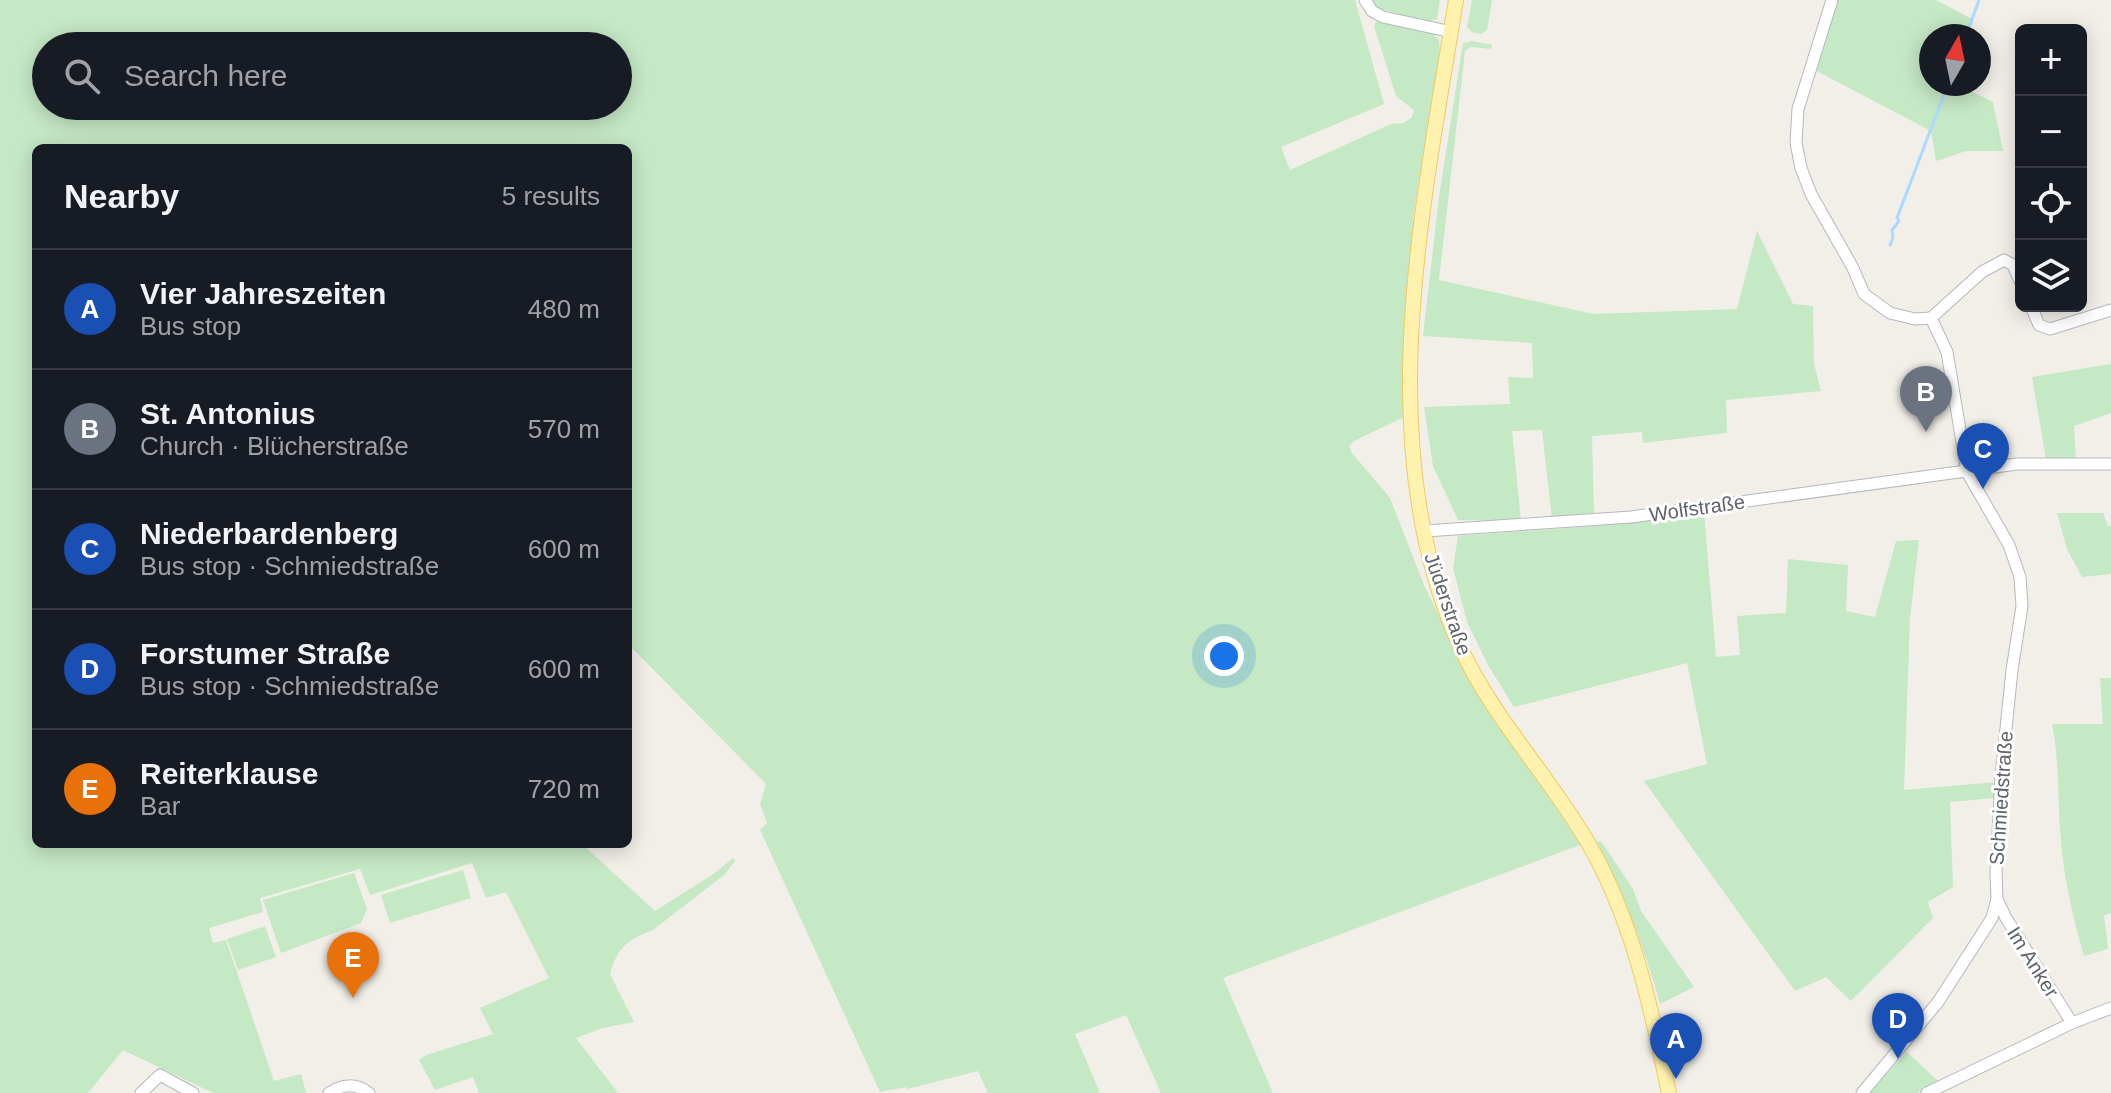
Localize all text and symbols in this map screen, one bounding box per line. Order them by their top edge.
north arrow [1919,24,1991,96]
map controls [2015,24,2087,312]
button: + [2015,24,2087,96]
search box [32,32,632,120]
icon: search [60,54,104,98]
text: Search here [124,59,287,92]
button: − [2015,96,2087,168]
button: locate [2015,168,2087,240]
text: Nearby [64,177,179,215]
text: 5 results [502,181,600,211]
button: layers [2015,240,2087,312]
text: Vier Jahreszeiten [140,277,386,310]
text: A [81,294,99,324]
text: 480 m [528,294,600,324]
text: Bus stop [140,311,241,341]
pin: B [1900,366,1952,432]
text: St. Antonius [140,397,316,430]
text: B [81,414,99,444]
text: 570 m [528,414,600,444]
pin: C [1957,423,2009,489]
text: Church · Blücherstraße [140,431,409,461]
street label: Wolfstraße [1648,490,1746,526]
text: Niederbardenberg [140,517,398,550]
text: C [81,534,99,564]
text: 600 m [528,534,600,564]
street label: Jüderstraße [1420,550,1476,658]
text: Bus stop · Schmiedstraße [140,551,439,581]
your location [1204,636,1244,676]
text: Forstumer Straße [140,637,390,670]
text: D [81,654,99,684]
text: 600 m [528,654,600,684]
text: Bus stop · Schmiedstraße [140,671,439,701]
street label: Schmiedstraße [1985,730,2017,866]
text: Reiterklause [140,757,318,790]
text: E [81,774,99,804]
text: 720 m [528,774,600,804]
text: Bar [140,791,180,821]
street label: Im Anker [2003,923,2063,1002]
pin: E [327,932,379,998]
pin: D [1872,993,1924,1059]
pin: A [1650,1013,1702,1079]

